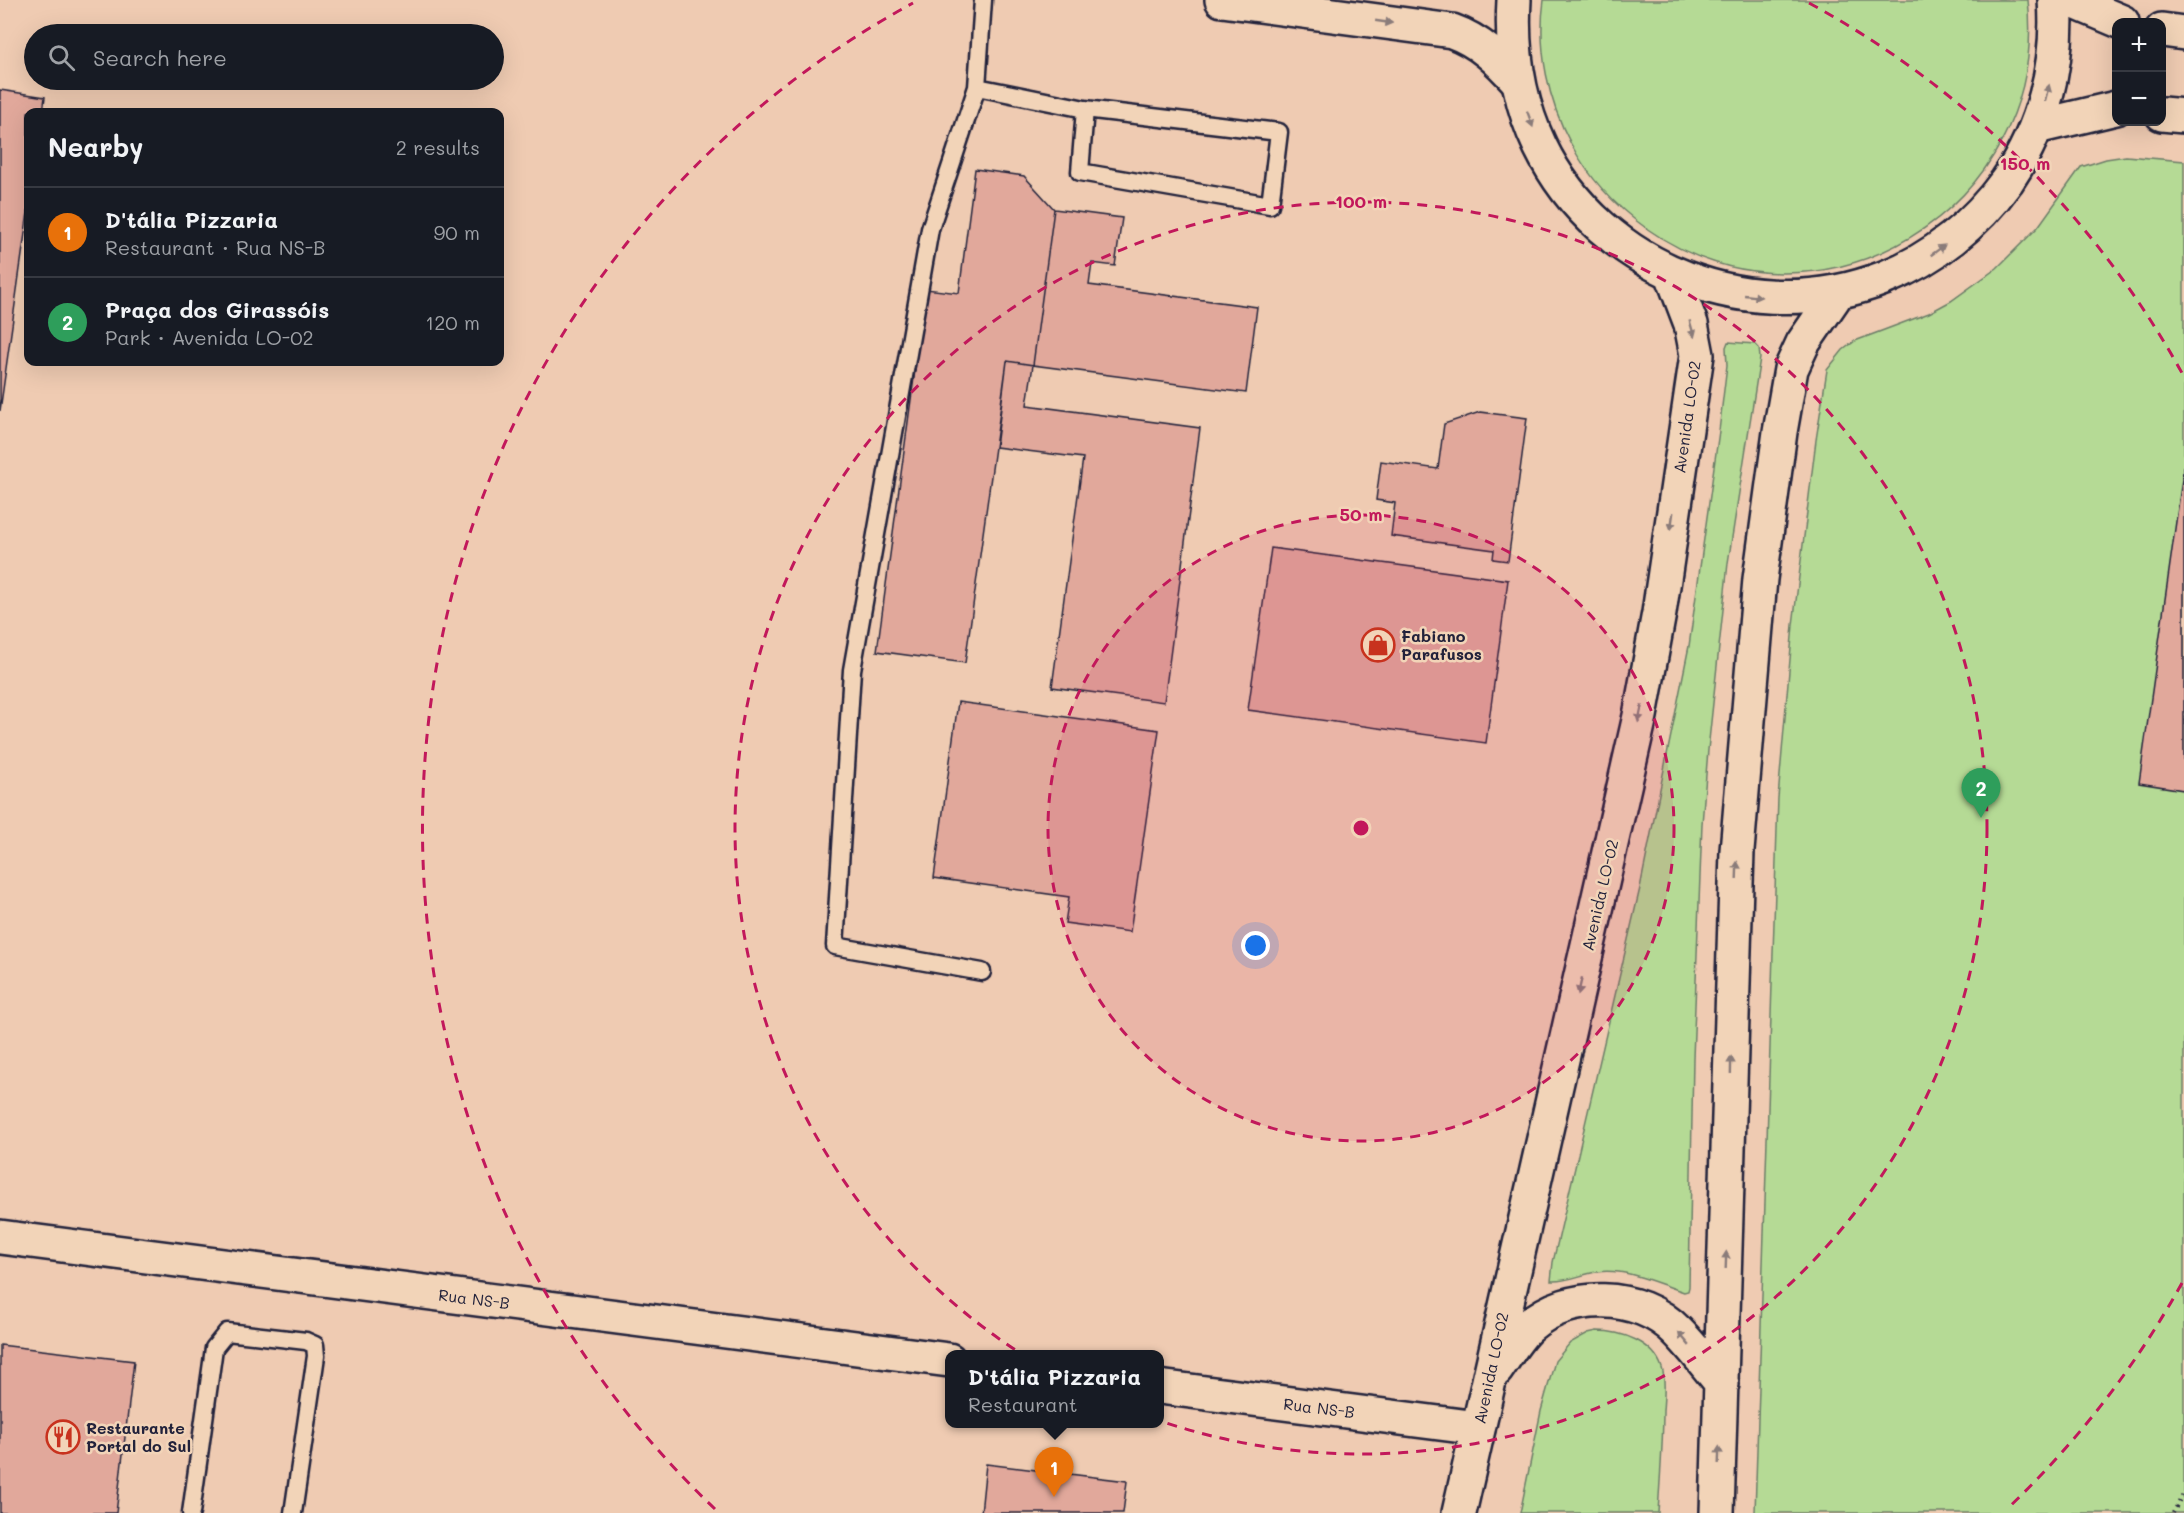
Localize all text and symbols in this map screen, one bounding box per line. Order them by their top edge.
one-way arrow [1374,17,1393,26]
map controls [2112,18,2166,126]
button: + [2112,18,2166,72]
search box [24,24,504,90]
icon: search [45,41,78,74]
text: Search here [93,43,227,72]
button: − [2112,72,2166,126]
one-way arrow [2042,84,2052,103]
one-way arrow [1525,110,1535,128]
text: Nearby [48,130,143,164]
text: 2 results [396,134,480,160]
text: 150 m [2000,151,2050,175]
text: 100 m [1335,189,1387,213]
text: D'tália Pizzaria [105,205,278,234]
text: 1 [63,219,72,245]
text: 90 m [434,219,480,245]
text: Restaurant · Rua NS-B [105,234,326,260]
one-way arrow [1930,244,1945,256]
one-way arrow [1743,291,1762,301]
text: Praça dos Girassóis [105,295,329,324]
text: 2 [62,309,73,335]
text: 120 m [425,309,480,335]
one-way arrow [1688,320,1697,338]
text: Park · Avenida LO-02 [105,324,314,350]
street label: Avenida LO-02 [1668,359,1705,475]
text: 50 m [1340,502,1382,526]
one-way arrow [1668,512,1677,531]
place label: Fabiano Parafusos [1401,625,1482,664]
shop icon: Fabiano Parafusos [1360,627,1396,663]
one-way arrow [1635,704,1644,723]
pin: 2 [1962,768,2000,818]
centre of rings [1351,818,1371,838]
street label: Avenida LO-02 [1577,837,1623,953]
one-way arrow [1732,860,1741,879]
your location [1241,931,1270,960]
one-way arrow [1574,977,1584,995]
one-way arrow [1727,1055,1736,1074]
one-way arrow [1721,1250,1730,1269]
street label: Rua NS-B [437,1284,511,1313]
street label: Avenida LO-02 [1468,1310,1513,1426]
one-way arrow [1678,1332,1691,1347]
popup [945,1350,1164,1428]
text: D'tália Pizzaria [968,1362,1141,1391]
text: Restaurant [968,1391,1078,1417]
street label: Rua NS-B [1282,1393,1356,1422]
place label: Restaurante Portal do Sul [86,1417,191,1456]
restaurant icon: Restaurante Portal do Sul [45,1419,81,1455]
one-way arrow [1715,1445,1724,1464]
pin: 1 [1034,1448,1074,1497]

